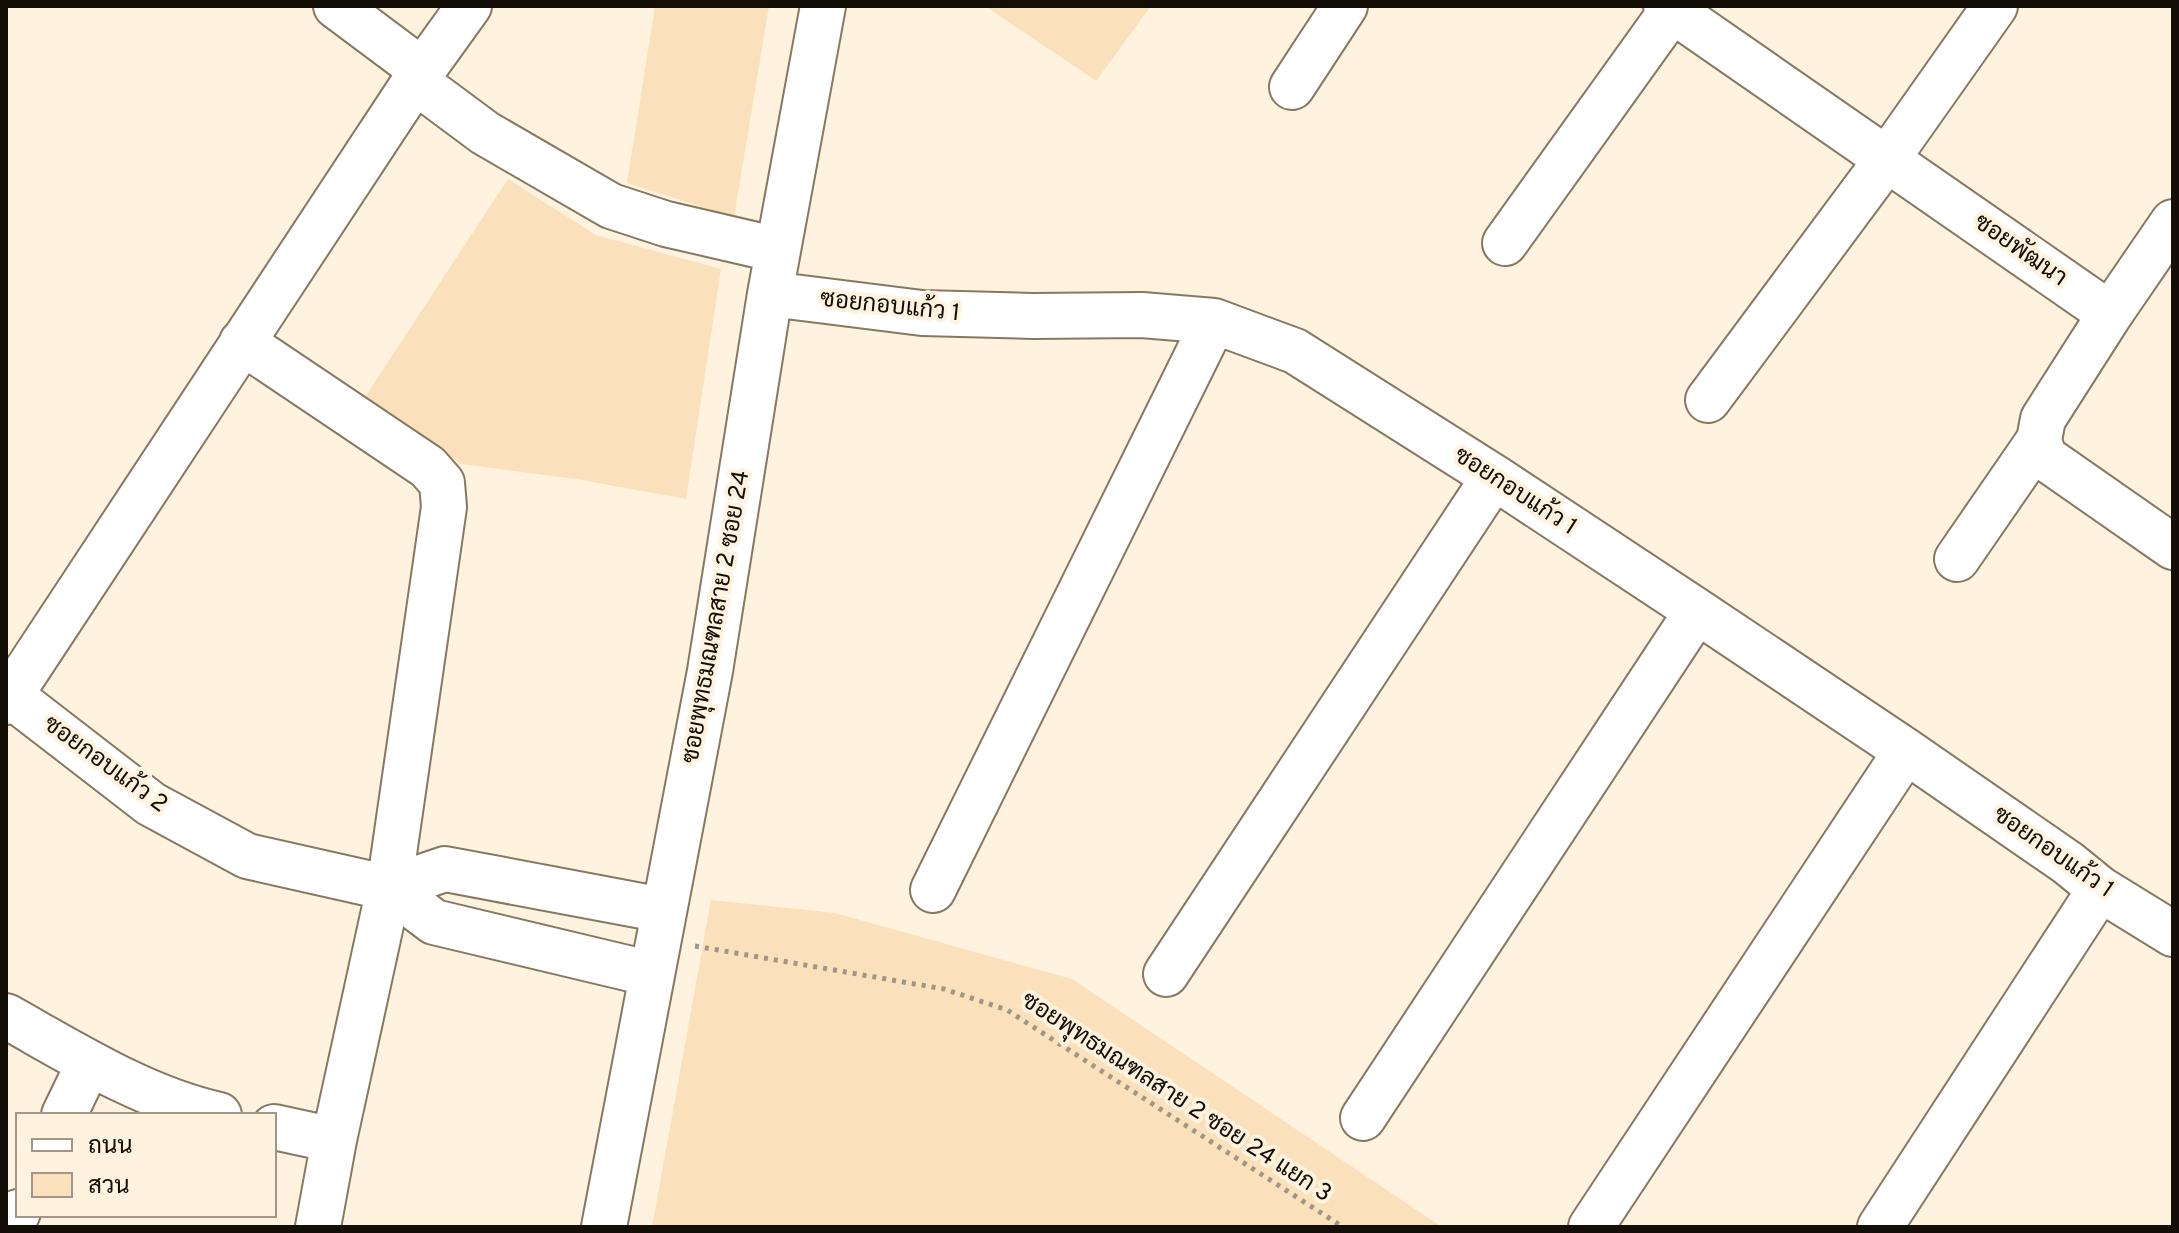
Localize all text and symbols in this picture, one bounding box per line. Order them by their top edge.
street label: ซอยพัฒนา [1968,207,2073,294]
street label: ซอยกอบแก้ว 1 [819,283,962,329]
street label: ซอยกอบแก้ว 1 [1448,439,1583,543]
street label: ซอยพุทธมณฑลสาย 2 ซอย 24 [676,468,758,766]
street label: ซอยกอบแก้ว 2 [37,708,174,820]
street label: ซอยกอบแก้ว 1 [1987,799,2120,906]
street label: ซอยพุทธมณฑลสาย 2 ซอย 24 แยก 3 [1015,986,1337,1210]
legend [16,1113,276,1217]
text: ถนน [88,1132,133,1162]
text: สวน [88,1172,130,1202]

